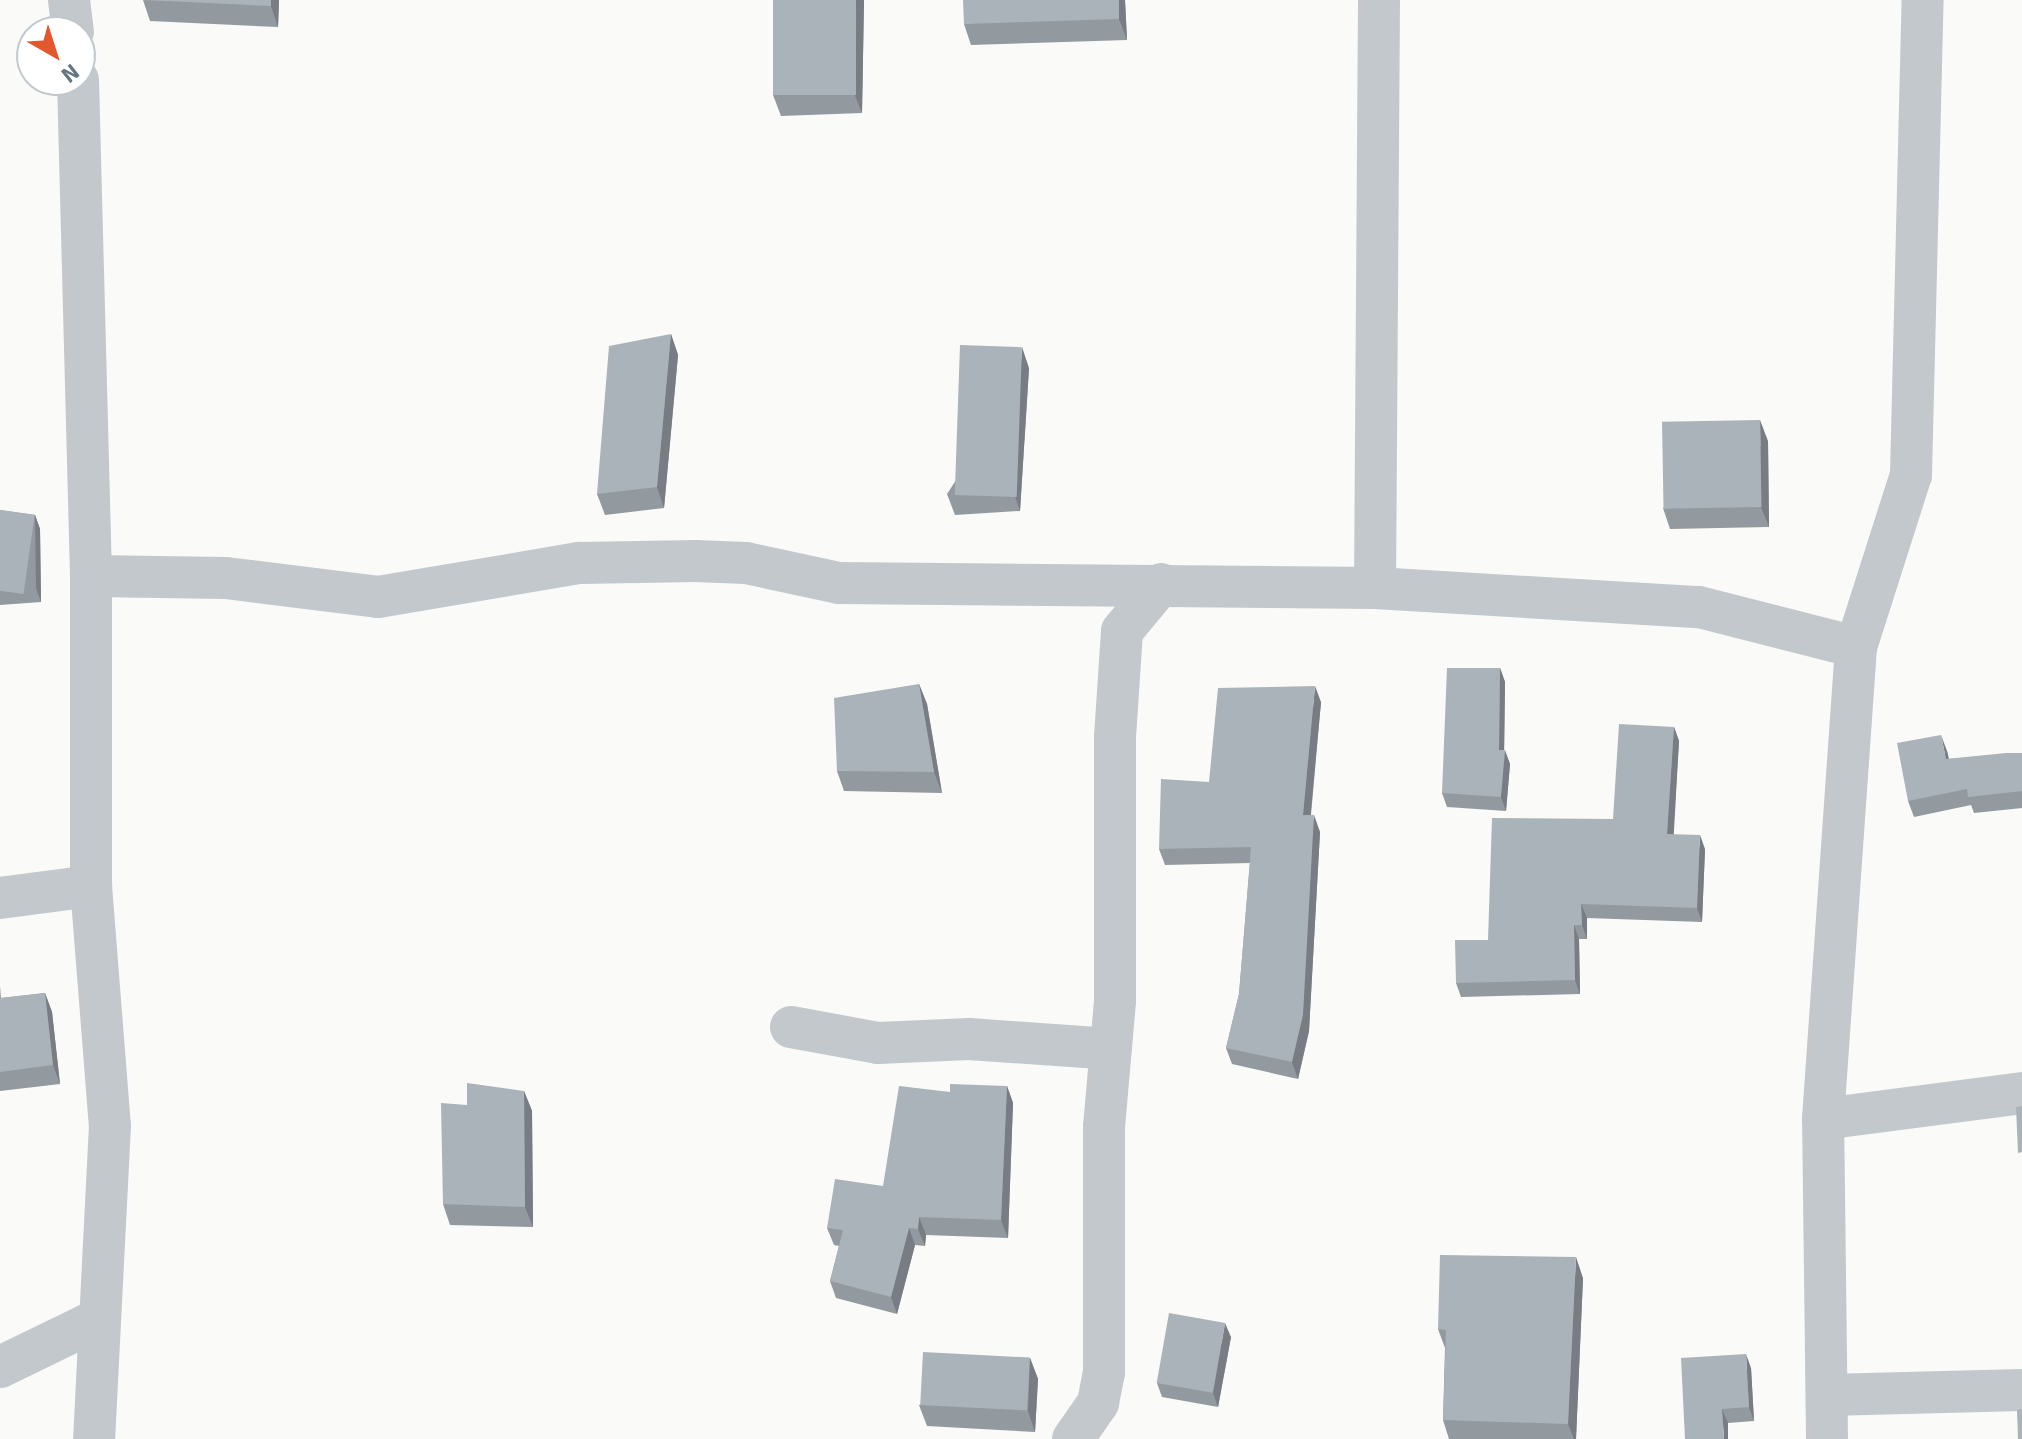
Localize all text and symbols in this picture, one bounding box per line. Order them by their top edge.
north arrow [16,16,96,96]
text: N [56,58,85,89]

